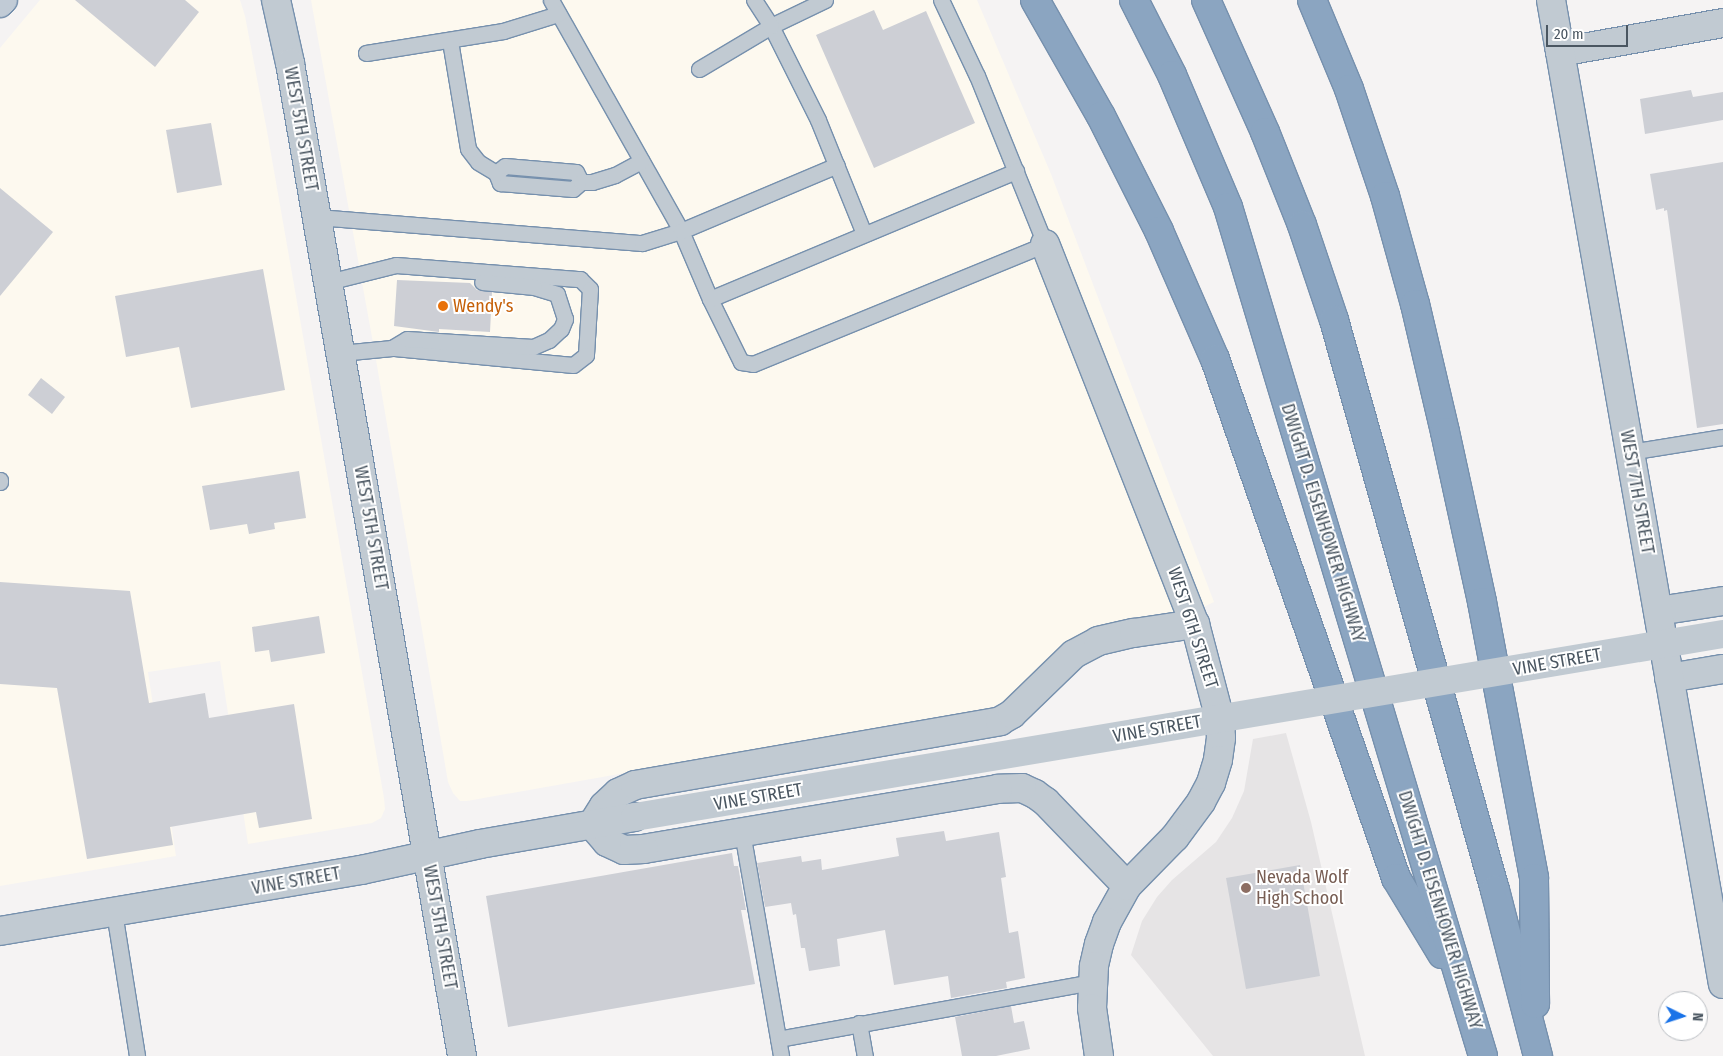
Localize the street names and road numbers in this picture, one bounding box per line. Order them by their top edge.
street label: WEST 5TH STREET [279,65,323,193]
street label: DWIGHT D. EISENHOWER HIGHWAY [1276,401,1370,645]
street label: WEST 7TH STREET [1615,428,1659,556]
street label: WEST 5TH STREET [349,464,393,592]
street label: WEST 6TH STREET [1163,565,1223,691]
street label: VINE STREET [1511,644,1603,680]
street label: VINE STREET [1111,711,1203,747]
street label: VINE STREET [712,779,804,815]
street label: DWIGHT D. EISENHOWER HIGHWAY [1393,788,1487,1032]
street label: VINE STREET [250,863,342,899]
street label: WEST 5TH STREET [418,863,462,991]

